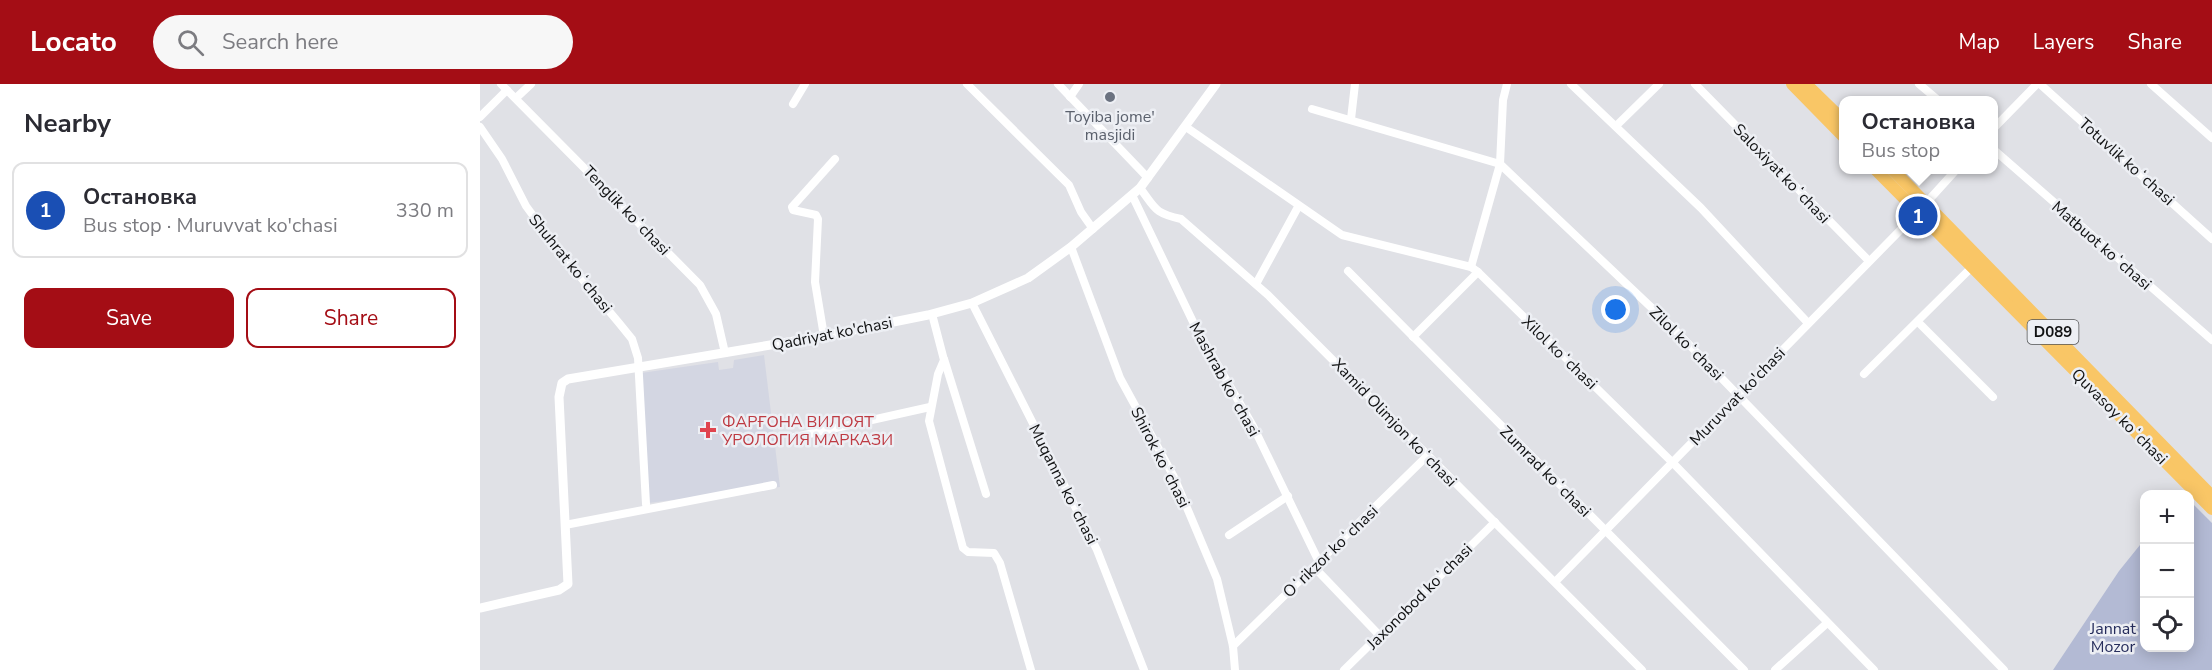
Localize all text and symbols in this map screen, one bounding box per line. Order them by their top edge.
search box [153,15,573,69]
text: Locato [30,23,117,61]
icon: search [174,26,207,59]
text: Search here [222,27,339,57]
text: Map [1958,28,2000,56]
text: Layers [2033,28,2094,56]
text: Share [2127,28,2182,56]
marker: Toyiba jome' masjidi [1103,90,1117,104]
popup [1839,96,1998,174]
text: Nearby [24,106,111,141]
place label: Toyiba jome' masjidi [1065,106,1155,146]
text: Остановка [1861,107,1976,137]
street label: Totuvlik koʻchasi [2074,113,2179,211]
street label: Saloxiyat koʻchasi [1728,119,1835,229]
text: Bus stop [1861,137,1940,164]
street label: Tenglik koʻchasi [578,161,675,260]
text: Остановка [83,182,197,212]
pin: 1 [1898,194,1938,238]
street label: Matbuot koʻchasi [2047,196,2156,295]
text: 1 [40,197,52,224]
text: 330 m [396,197,454,224]
street label: Shuhrat koʻchasi [523,209,617,318]
text: Bus stop · Muruvvat ko'chasi [83,212,338,239]
button: Save [24,288,234,348]
button: Share [246,288,456,348]
your location [1601,295,1630,324]
street label: Zilol koʻchasi [1644,302,1728,386]
street label: Xilol koʻchasi [1517,311,1602,395]
street label: Qadriyat ko'chasi [770,312,894,356]
street label: Mashrab koʻchasi [1184,318,1265,441]
road number: D089 [2028,320,2078,344]
street label: Muruvvat ko'chasi [1685,343,1790,451]
street label: Xamid Olimjon koʻchasi [1327,354,1462,492]
street label: Quvasoy koʻchasi [2066,364,2172,470]
street label: Shirok koʻchasi [1125,403,1195,512]
place label: ФАРҒОНА ВИЛОЯТ УРОЛОГИЯ МАРКАЗИ [721,411,893,451]
marker: ФАРҒОНА ВИЛОЯТ УРОЛОГИЯ МАРКАЗИ [699,421,717,439]
street label: Muqanna koʻchasi [1023,421,1103,548]
street label: Zumrad koʻchasi [1495,421,1596,522]
map controls [2140,490,2194,652]
button: + [2140,490,2194,544]
street label: Oʻrikzor koʻchasi [1278,500,1383,603]
street label: Jaxonobod koʻchasi [1361,539,1478,655]
button: − [2140,544,2194,598]
button: locate [2140,598,2194,652]
park label: Jannat Mozor [2089,618,2136,658]

